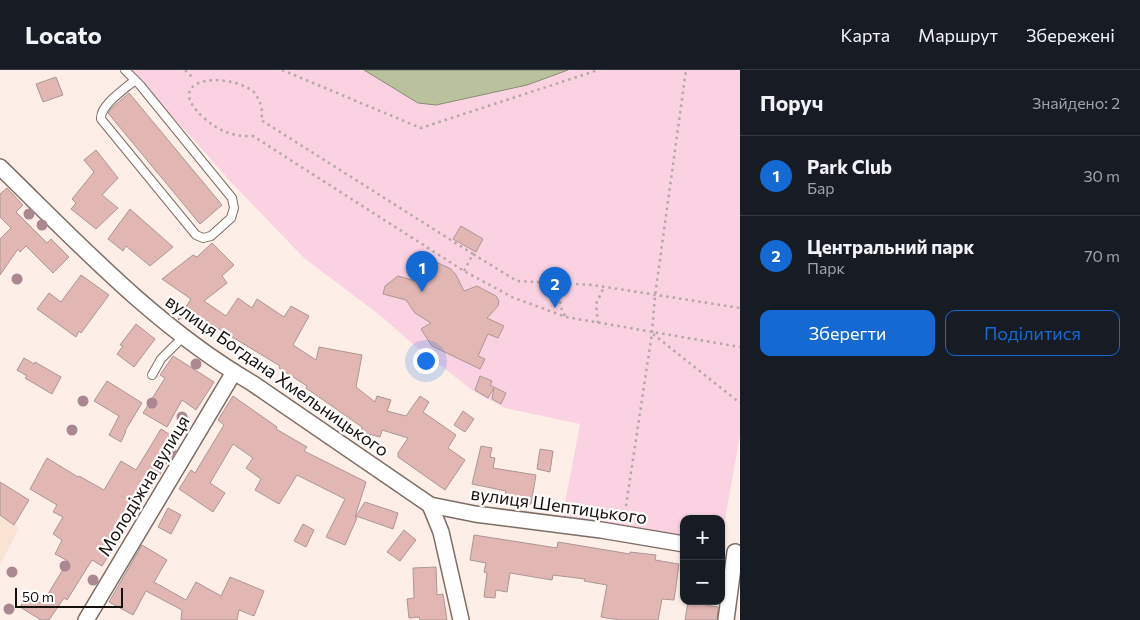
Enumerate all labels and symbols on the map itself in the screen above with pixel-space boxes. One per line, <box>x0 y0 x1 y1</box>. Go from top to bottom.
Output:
pin: 1 <box>406 251 438 292</box>
pin: 2 <box>539 267 571 308</box>
street label: вулиця Богдана Хмельницького <box>162 289 394 461</box>
your location <box>413 348 439 374</box>
street label: Молодіжна вулиця <box>92 411 194 560</box>
street label: вулиця Шептицького <box>470 482 649 528</box>
scale bar <box>15 585 122 608</box>

